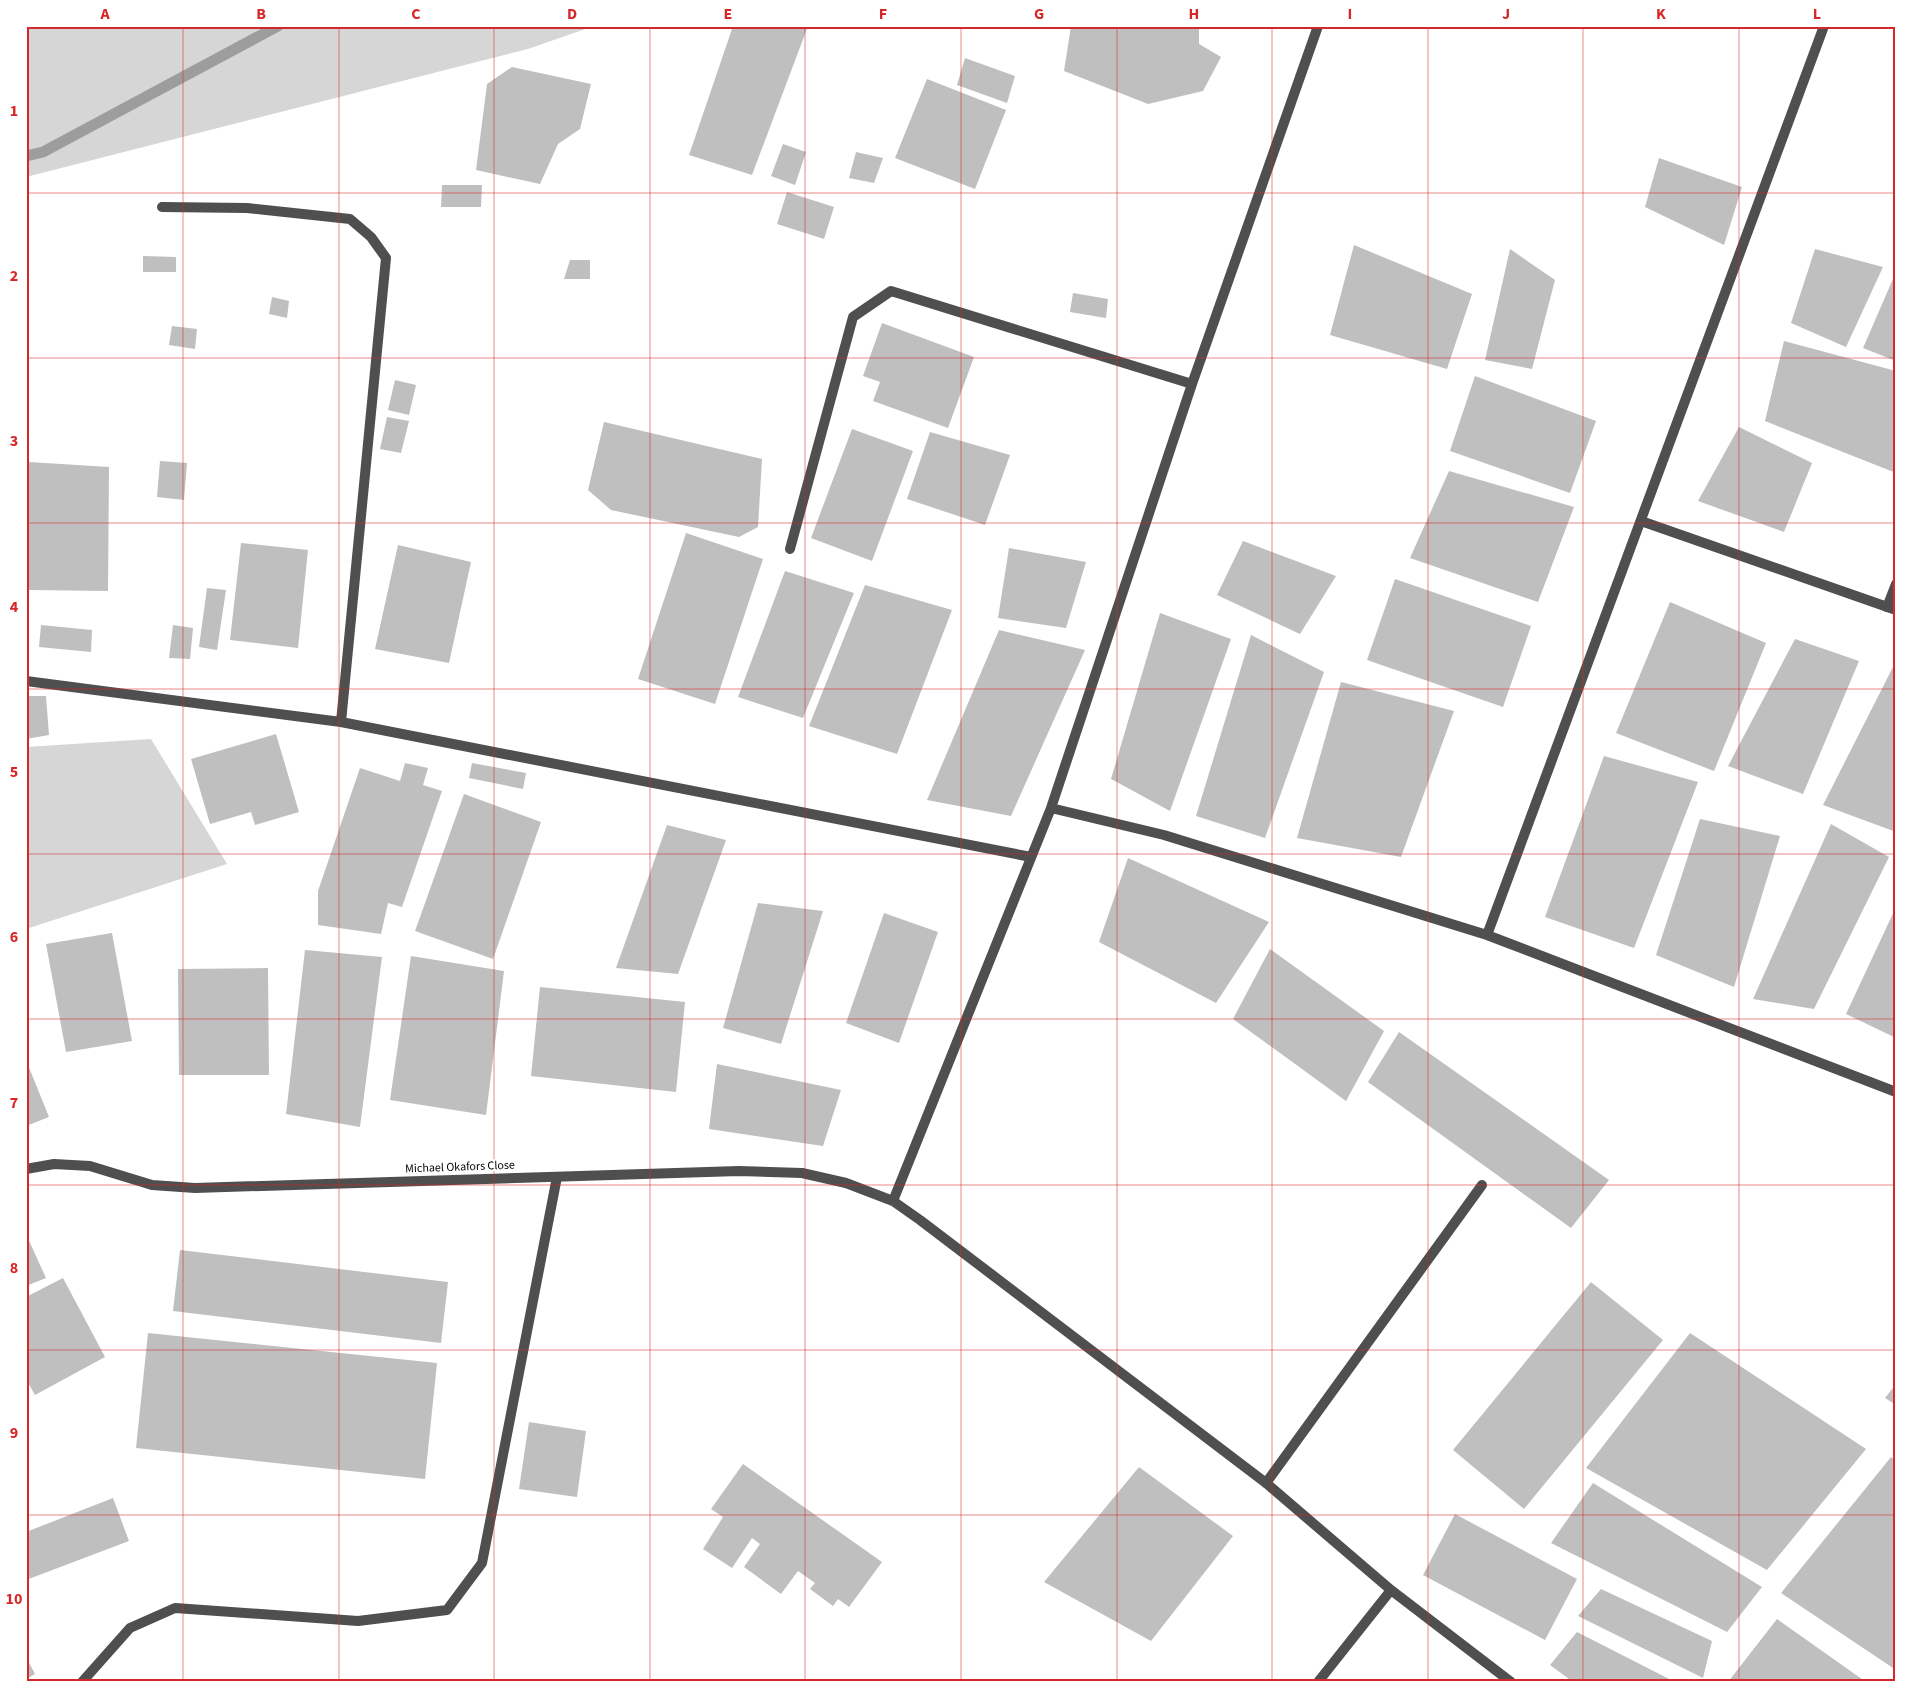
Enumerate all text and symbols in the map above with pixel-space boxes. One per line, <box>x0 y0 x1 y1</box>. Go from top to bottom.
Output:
text: A <box>99 3 110 25</box>
text: B <box>256 3 266 25</box>
text: C <box>411 3 421 25</box>
text: D <box>567 3 577 25</box>
text: E <box>724 3 732 25</box>
text: F <box>879 3 887 25</box>
text: G <box>1034 3 1044 25</box>
text: H <box>1189 3 1199 25</box>
text: I <box>1348 3 1352 25</box>
text: J <box>1502 3 1510 25</box>
text: K <box>1656 3 1666 25</box>
text: L <box>1813 3 1821 25</box>
text: 1 <box>10 100 18 122</box>
text: 2 <box>10 265 18 287</box>
text: 3 <box>10 430 18 452</box>
text: 4 <box>10 596 19 618</box>
text: 5 <box>10 761 18 783</box>
text: 6 <box>10 926 18 948</box>
text: 7 <box>10 1092 18 1114</box>
street label: Michael Okafors Close <box>405 1157 515 1177</box>
text: 8 <box>10 1257 18 1279</box>
text: 9 <box>10 1422 18 1444</box>
text: 10 <box>6 1588 22 1610</box>

